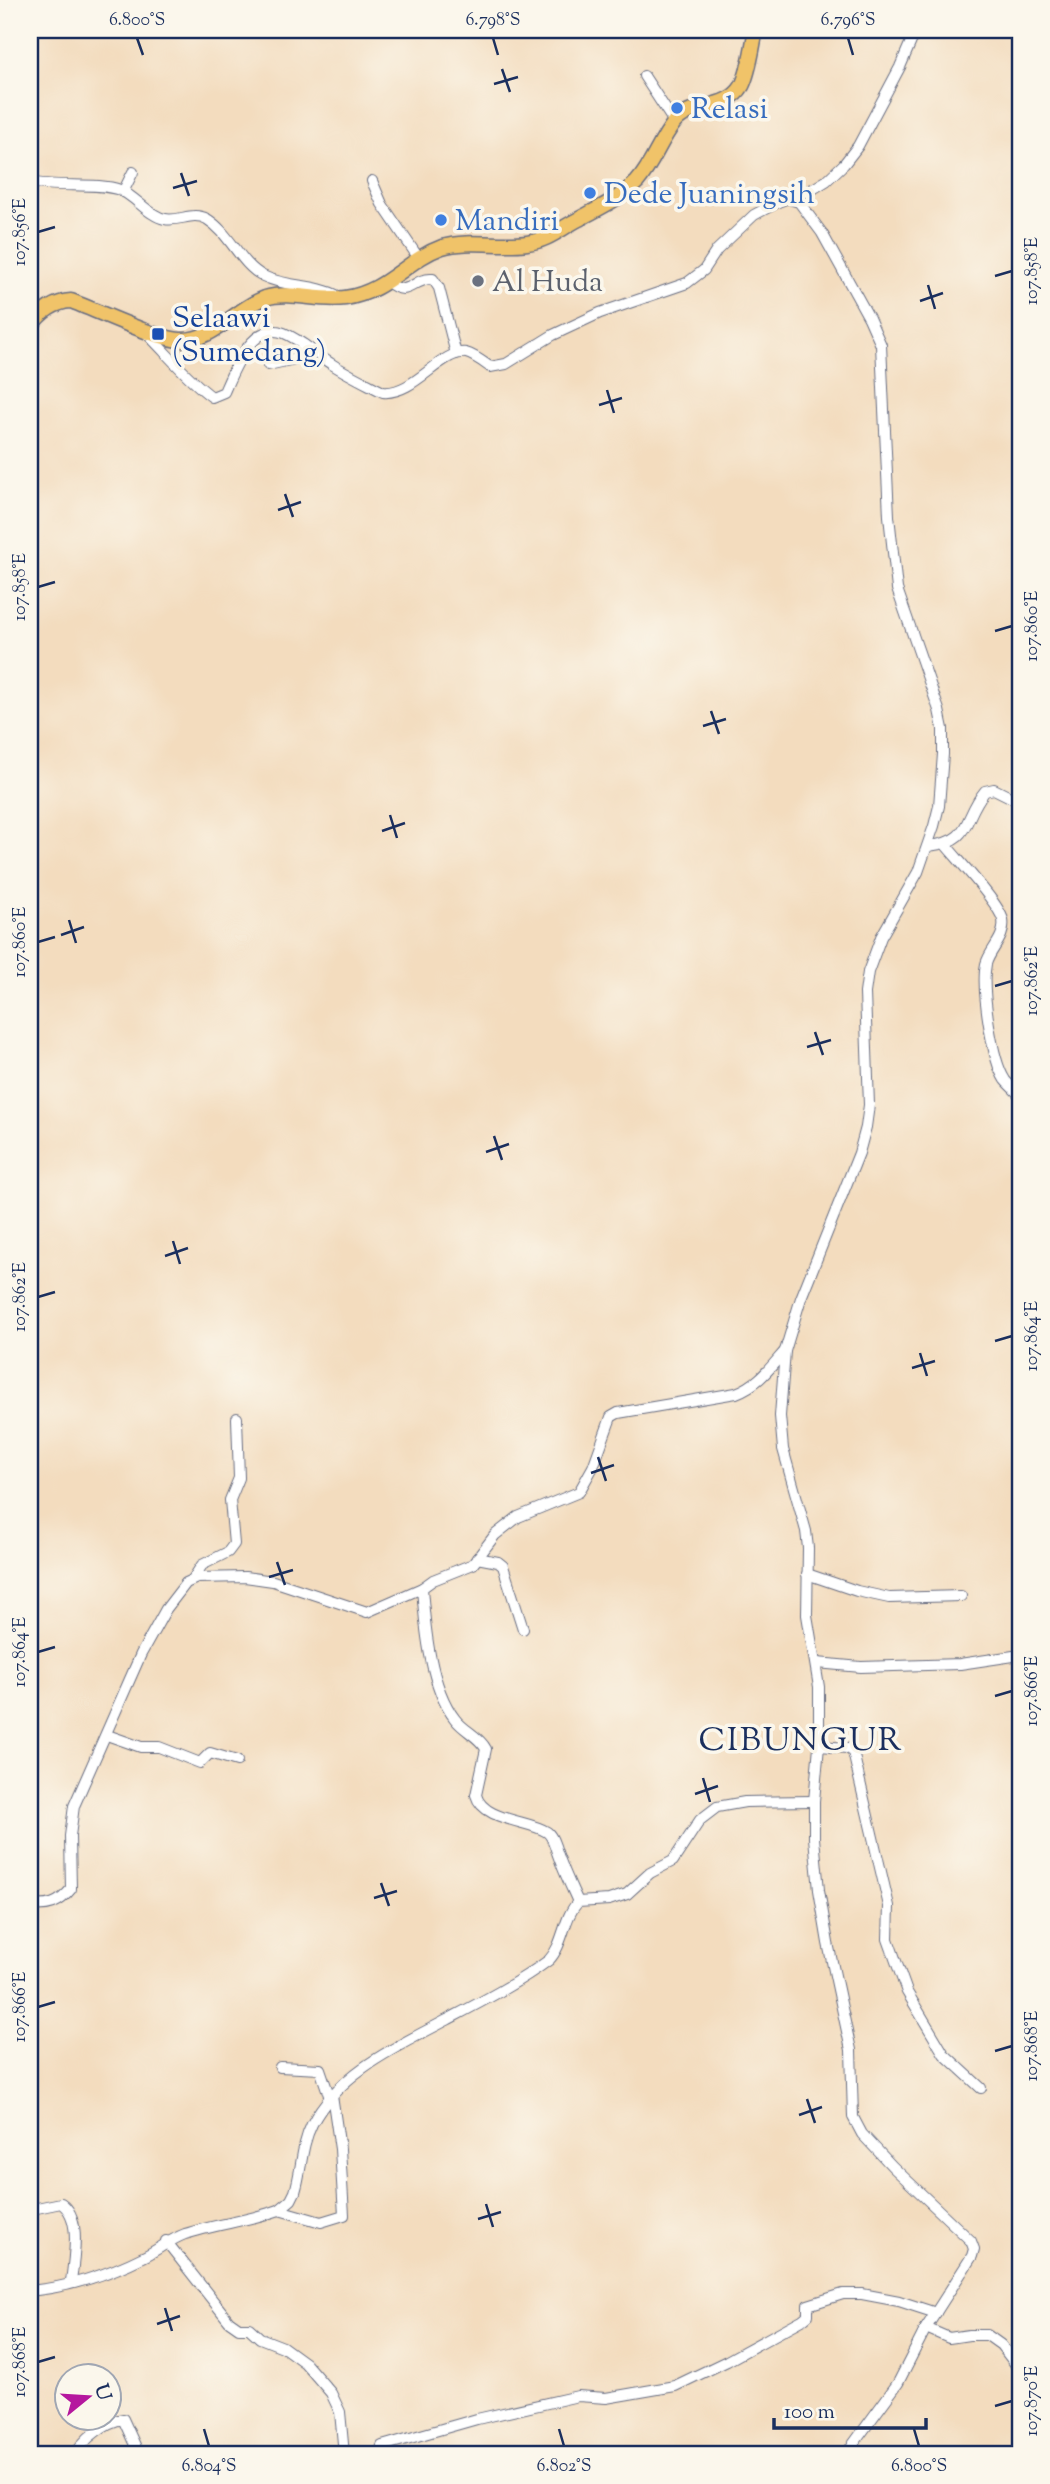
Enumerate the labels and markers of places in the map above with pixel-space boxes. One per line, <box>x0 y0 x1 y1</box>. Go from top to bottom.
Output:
place label: Relasi <box>691 89 768 132</box>
marker: Relasi <box>669 100 685 116</box>
place label: Dede Juaningsih <box>604 174 815 217</box>
marker: Dede Juaningsih <box>582 185 598 201</box>
place label: Mandiri <box>455 201 559 244</box>
marker: Mandiri <box>433 212 449 228</box>
place label: Al Huda <box>492 262 603 305</box>
marker: Al Huda <box>470 273 486 289</box>
place label: Selaawi (Sumedang) <box>172 298 326 375</box>
marker: Selaawi (Sumedang) <box>150 326 166 342</box>

